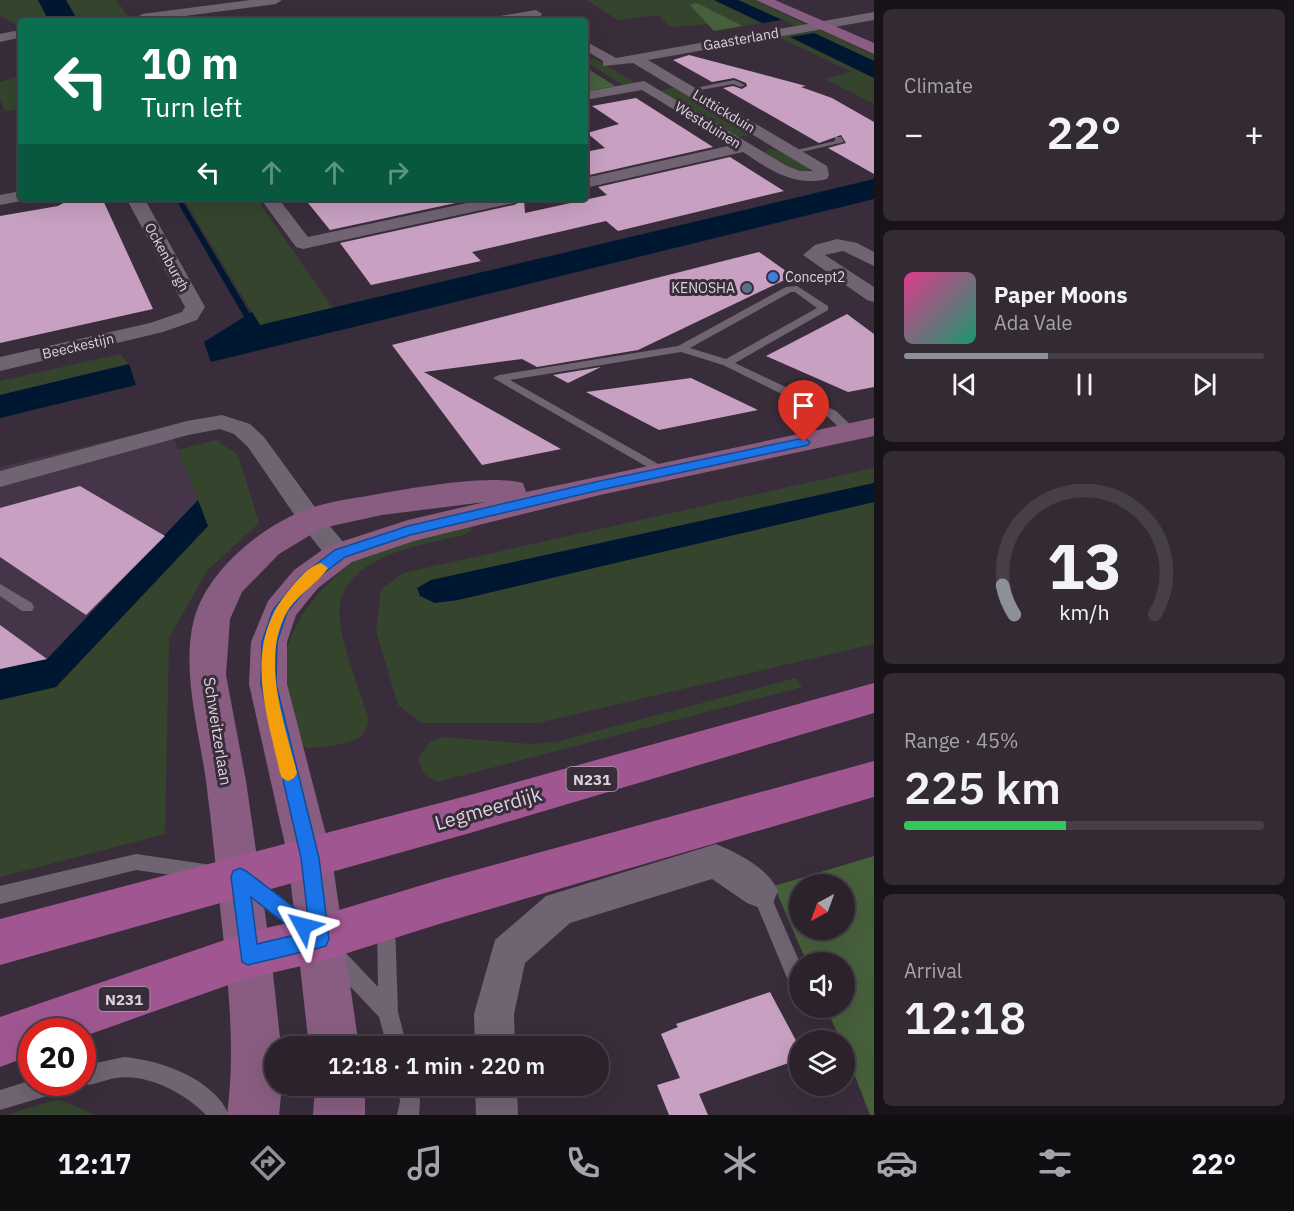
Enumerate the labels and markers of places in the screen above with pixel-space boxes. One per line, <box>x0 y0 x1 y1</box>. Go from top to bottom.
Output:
place label: Concept2 <box>785 268 845 286</box>
marker: Concept2 <box>766 270 780 284</box>
place label: KENOSHA <box>671 279 735 297</box>
marker: KENOSHA <box>740 281 754 295</box>
pin <box>778 380 829 442</box>

